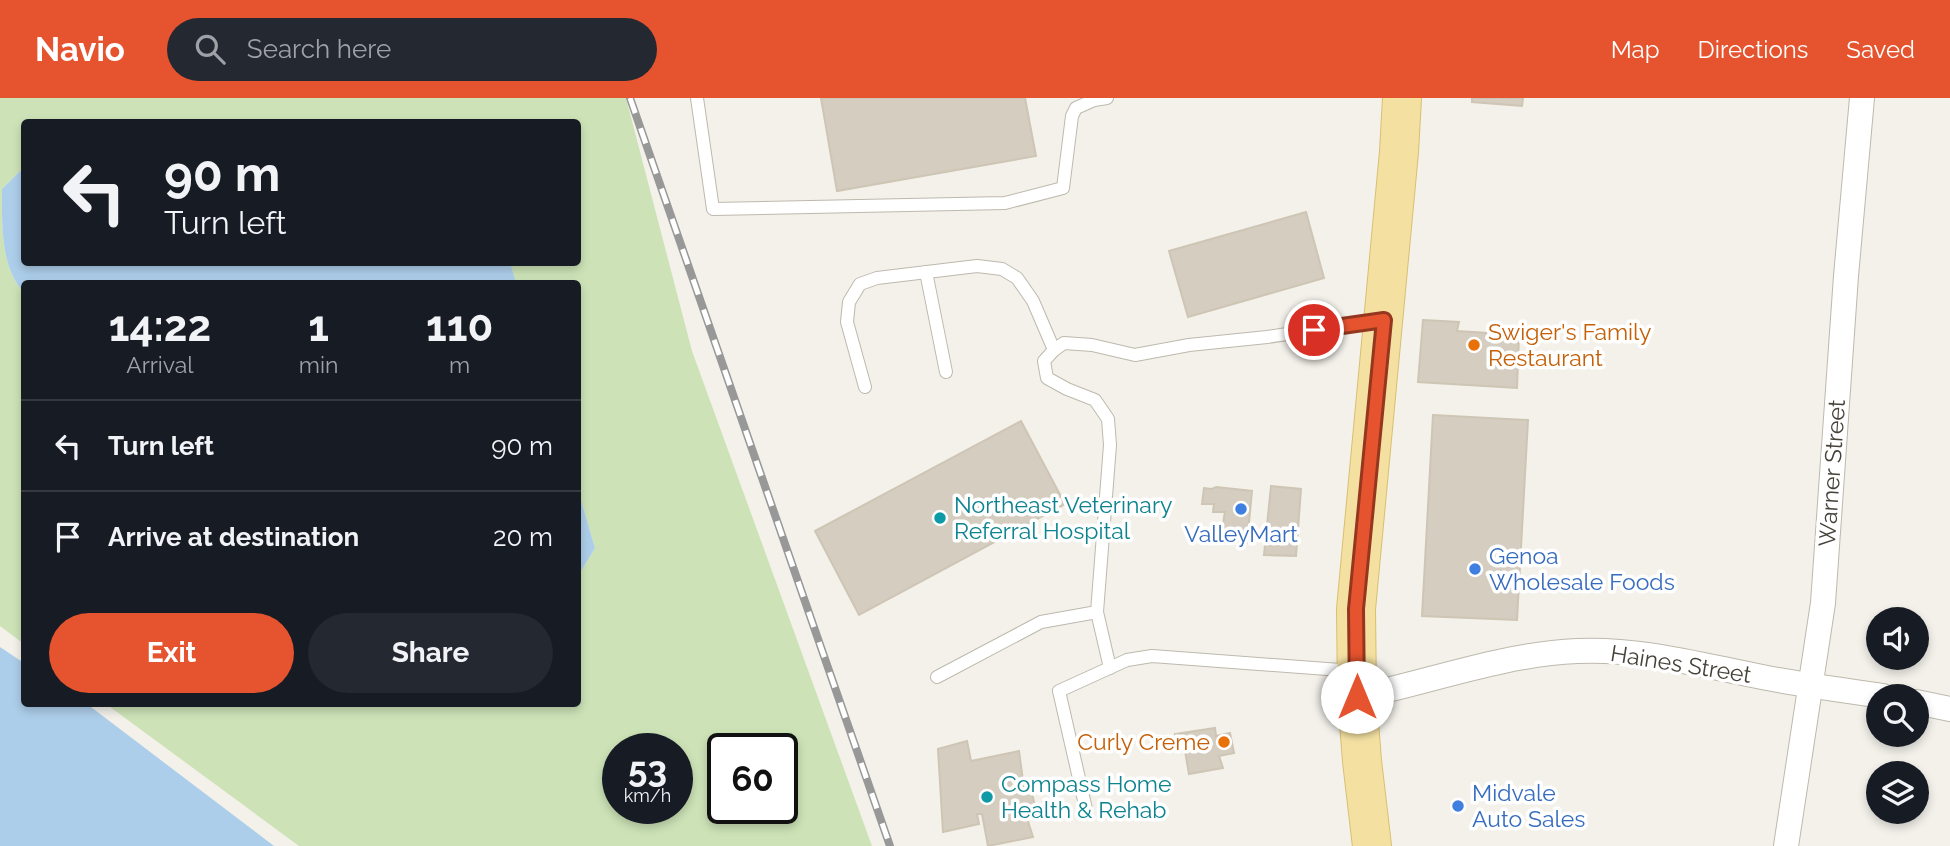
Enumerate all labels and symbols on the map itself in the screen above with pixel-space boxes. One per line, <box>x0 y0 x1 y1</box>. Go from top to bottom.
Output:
pin <box>1284 300 1344 360</box>
place label: Swiger's Family Restaurant <box>1488 318 1651 371</box>
marker: Swiger's Family Restaurant <box>1466 337 1482 353</box>
street label: Warner Street <box>1813 398 1850 547</box>
place label: Northeast Veterinary Referral Hospital <box>954 491 1172 544</box>
marker: ValleyMart <box>1233 501 1249 517</box>
marker: Northeast Veterinary Referral Hospital <box>932 510 948 526</box>
place label: ValleyMart <box>1184 520 1298 547</box>
place label: Genoa Wholesale Foods <box>1489 542 1675 595</box>
marker: Genoa Wholesale Foods <box>1467 561 1483 577</box>
street label: Haines Street <box>1609 639 1754 688</box>
position arrow <box>1320 660 1394 734</box>
place label: Curly Creme <box>1077 728 1210 755</box>
speed limit sign: 60 <box>707 733 798 824</box>
marker: Curly Creme <box>1216 734 1232 750</box>
place label: Compass Home Health & Rehab <box>1001 770 1172 823</box>
place label: Midvale Auto Sales <box>1472 779 1585 832</box>
marker: Compass Home Health & Rehab <box>979 789 995 805</box>
marker: Midvale Auto Sales <box>1450 798 1466 814</box>

